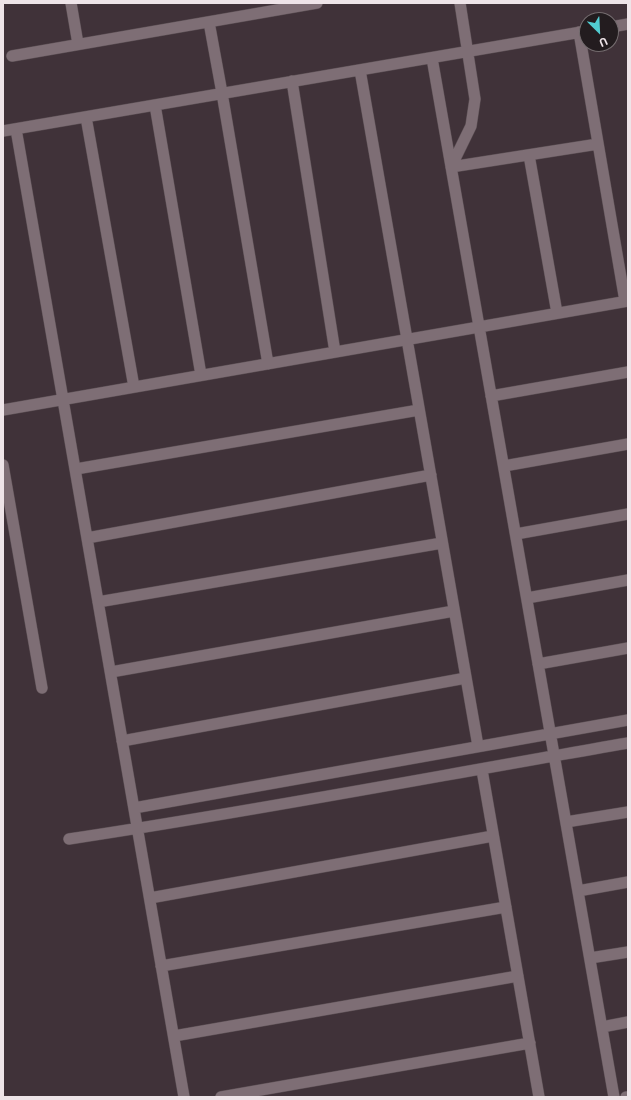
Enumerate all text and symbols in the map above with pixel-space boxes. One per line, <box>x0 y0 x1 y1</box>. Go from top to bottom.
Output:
north arrow <box>579 12 619 52</box>
text: U <box>597 35 610 49</box>

